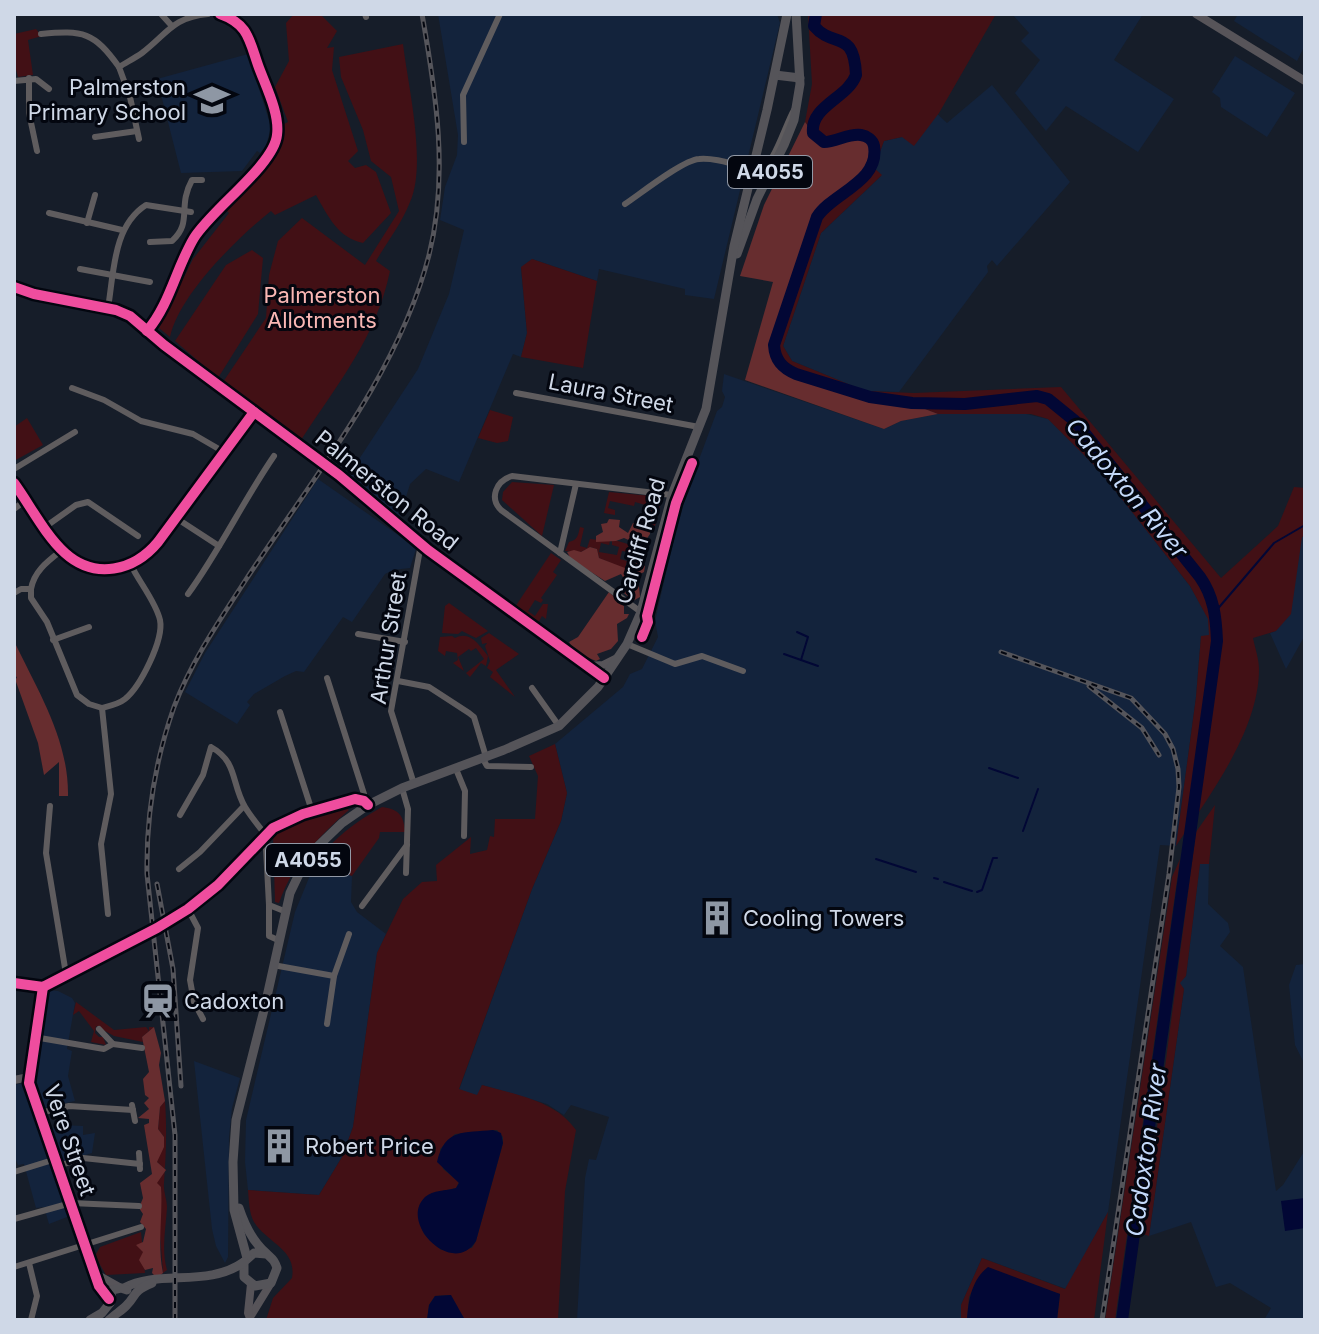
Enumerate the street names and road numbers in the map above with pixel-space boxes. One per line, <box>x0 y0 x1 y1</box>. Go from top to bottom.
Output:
road number: A4055 <box>728 156 812 188</box>
street label: Laura Street <box>546 368 676 418</box>
street label: Palmerston Road <box>310 424 464 556</box>
street label: Cardiff Road <box>610 475 670 607</box>
street label: Arthur Street <box>365 570 411 706</box>
road number: A4055 <box>266 844 350 876</box>
street label: Vere Street <box>39 1081 101 1199</box>

